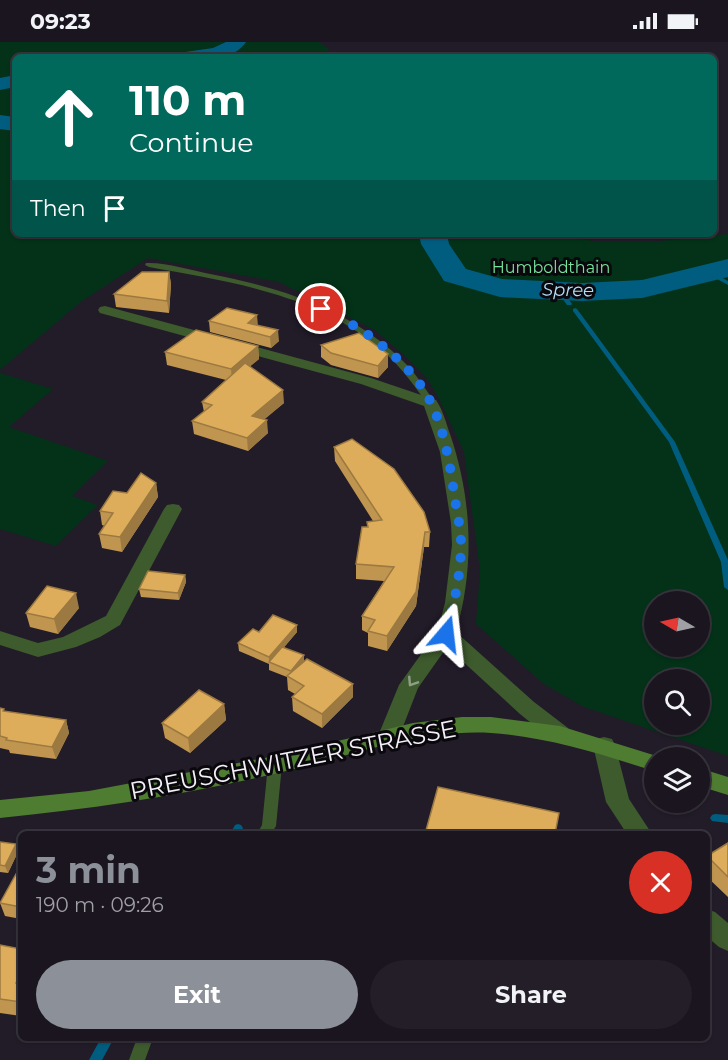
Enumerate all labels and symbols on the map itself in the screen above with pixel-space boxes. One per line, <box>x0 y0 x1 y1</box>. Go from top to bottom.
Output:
park label: Humboldthain <box>492 258 610 277</box>
water label: Spree <box>542 279 594 301</box>
pin <box>295 283 346 334</box>
north arrow <box>644 591 710 657</box>
position arrow <box>414 602 478 666</box>
one-way arrow <box>409 675 420 686</box>
street label: PREUSCHWITZER STRASSE <box>127 714 458 805</box>

